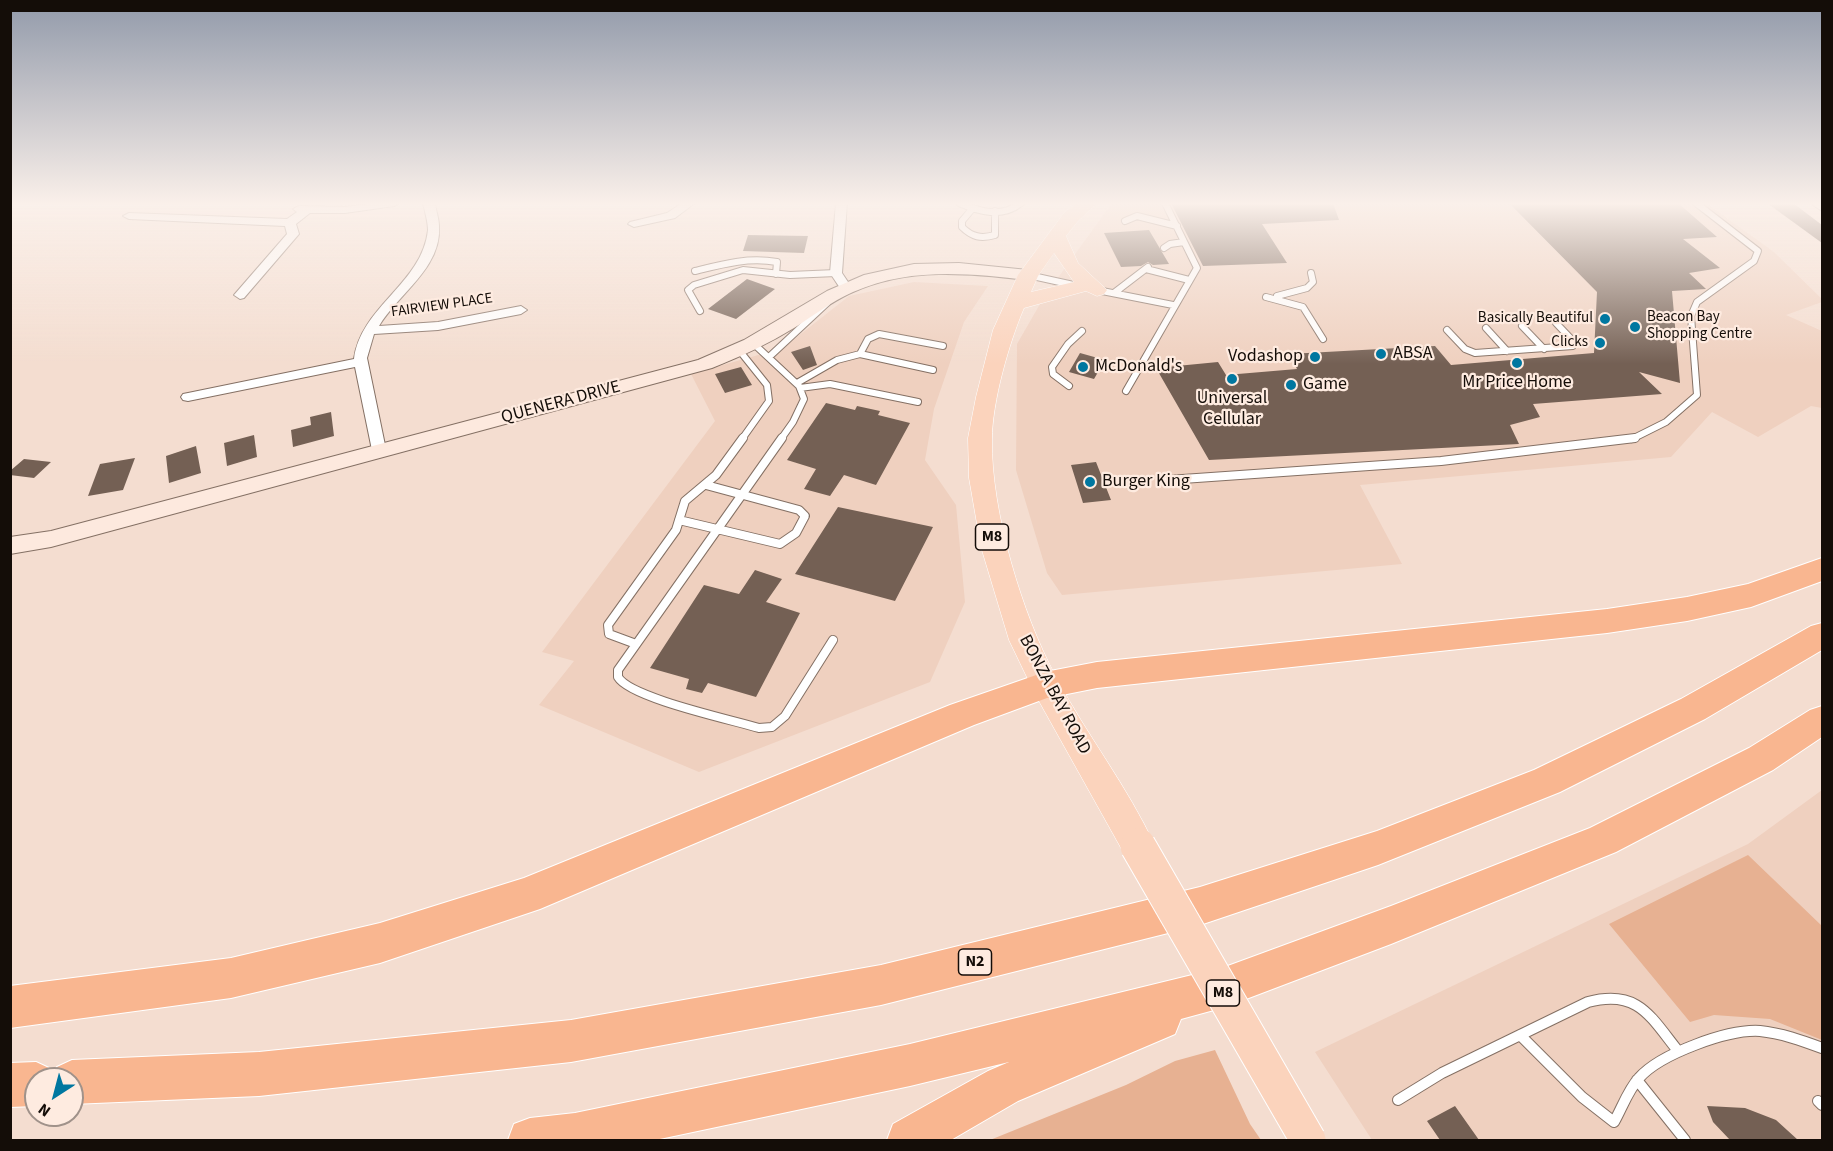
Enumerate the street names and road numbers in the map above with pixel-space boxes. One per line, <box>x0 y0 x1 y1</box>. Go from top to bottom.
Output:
street label: FAIRVIEW PLACE <box>390 290 494 322</box>
street label: QUENERA DRIVE <box>499 377 623 429</box>
road number: M8 <box>976 524 1008 550</box>
street label: BONZA BAY ROAD <box>1013 632 1095 758</box>
road number: N2 <box>958 949 992 975</box>
road number: M8 <box>1206 980 1240 1006</box>

